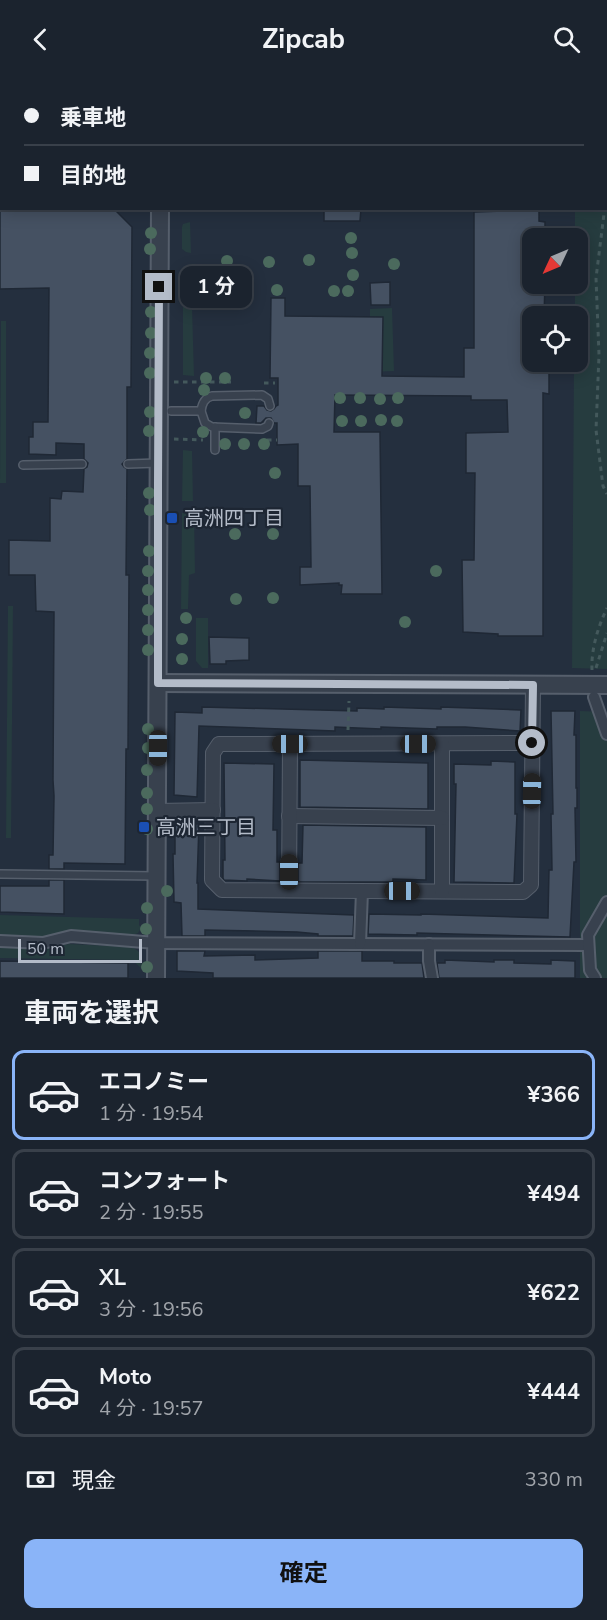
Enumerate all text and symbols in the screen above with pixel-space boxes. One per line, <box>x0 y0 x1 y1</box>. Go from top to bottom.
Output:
text: Zipcab <box>262 21 345 58</box>
icon: back <box>24 23 57 56</box>
icon: search <box>550 23 583 56</box>
text: 乗車地 <box>60 103 126 133</box>
text: 目的地 <box>60 161 126 191</box>
north arrow <box>522 228 588 294</box>
map controls <box>522 228 588 372</box>
callout: 1 分 <box>180 266 252 308</box>
route end <box>145 273 172 300</box>
text: 1 分 <box>197 273 235 300</box>
button: locate <box>522 306 588 372</box>
place label: 高洲四丁目 <box>184 505 284 532</box>
marker: 高洲四丁目 <box>165 511 179 525</box>
route start <box>518 729 545 756</box>
car <box>149 730 167 766</box>
car <box>272 735 308 753</box>
car <box>400 735 436 753</box>
car <box>523 773 541 809</box>
place label: 高洲三丁目 <box>156 814 256 841</box>
marker: 高洲三丁目 <box>137 820 151 834</box>
car <box>280 854 298 890</box>
car <box>384 882 420 900</box>
scale bar <box>18 936 142 964</box>
text: 50 m <box>27 938 64 960</box>
text: 車両を選択 <box>24 995 159 1032</box>
text: エコノミー <box>99 1067 209 1097</box>
icon: car <box>27 1068 81 1122</box>
text: ¥366 <box>527 1080 580 1110</box>
text: 1 分 · 19:54 <box>99 1100 204 1127</box>
text: コンフォート <box>99 1166 230 1196</box>
icon: car <box>27 1167 81 1221</box>
text: ¥494 <box>527 1179 580 1209</box>
text: 2 分 · 19:55 <box>99 1199 204 1226</box>
text: XL <box>99 1263 126 1293</box>
icon: car <box>27 1266 81 1320</box>
text: ¥622 <box>527 1278 580 1308</box>
text: 3 分 · 19:56 <box>99 1296 204 1323</box>
text: Moto <box>99 1362 152 1392</box>
icon: car <box>27 1365 81 1419</box>
text: ¥444 <box>527 1377 580 1407</box>
text: 4 分 · 19:57 <box>99 1395 204 1422</box>
icon: cash <box>24 1463 57 1496</box>
text: 現金 <box>72 1466 116 1496</box>
text: 330 m <box>525 1466 583 1493</box>
button: 確定 <box>24 1539 583 1608</box>

